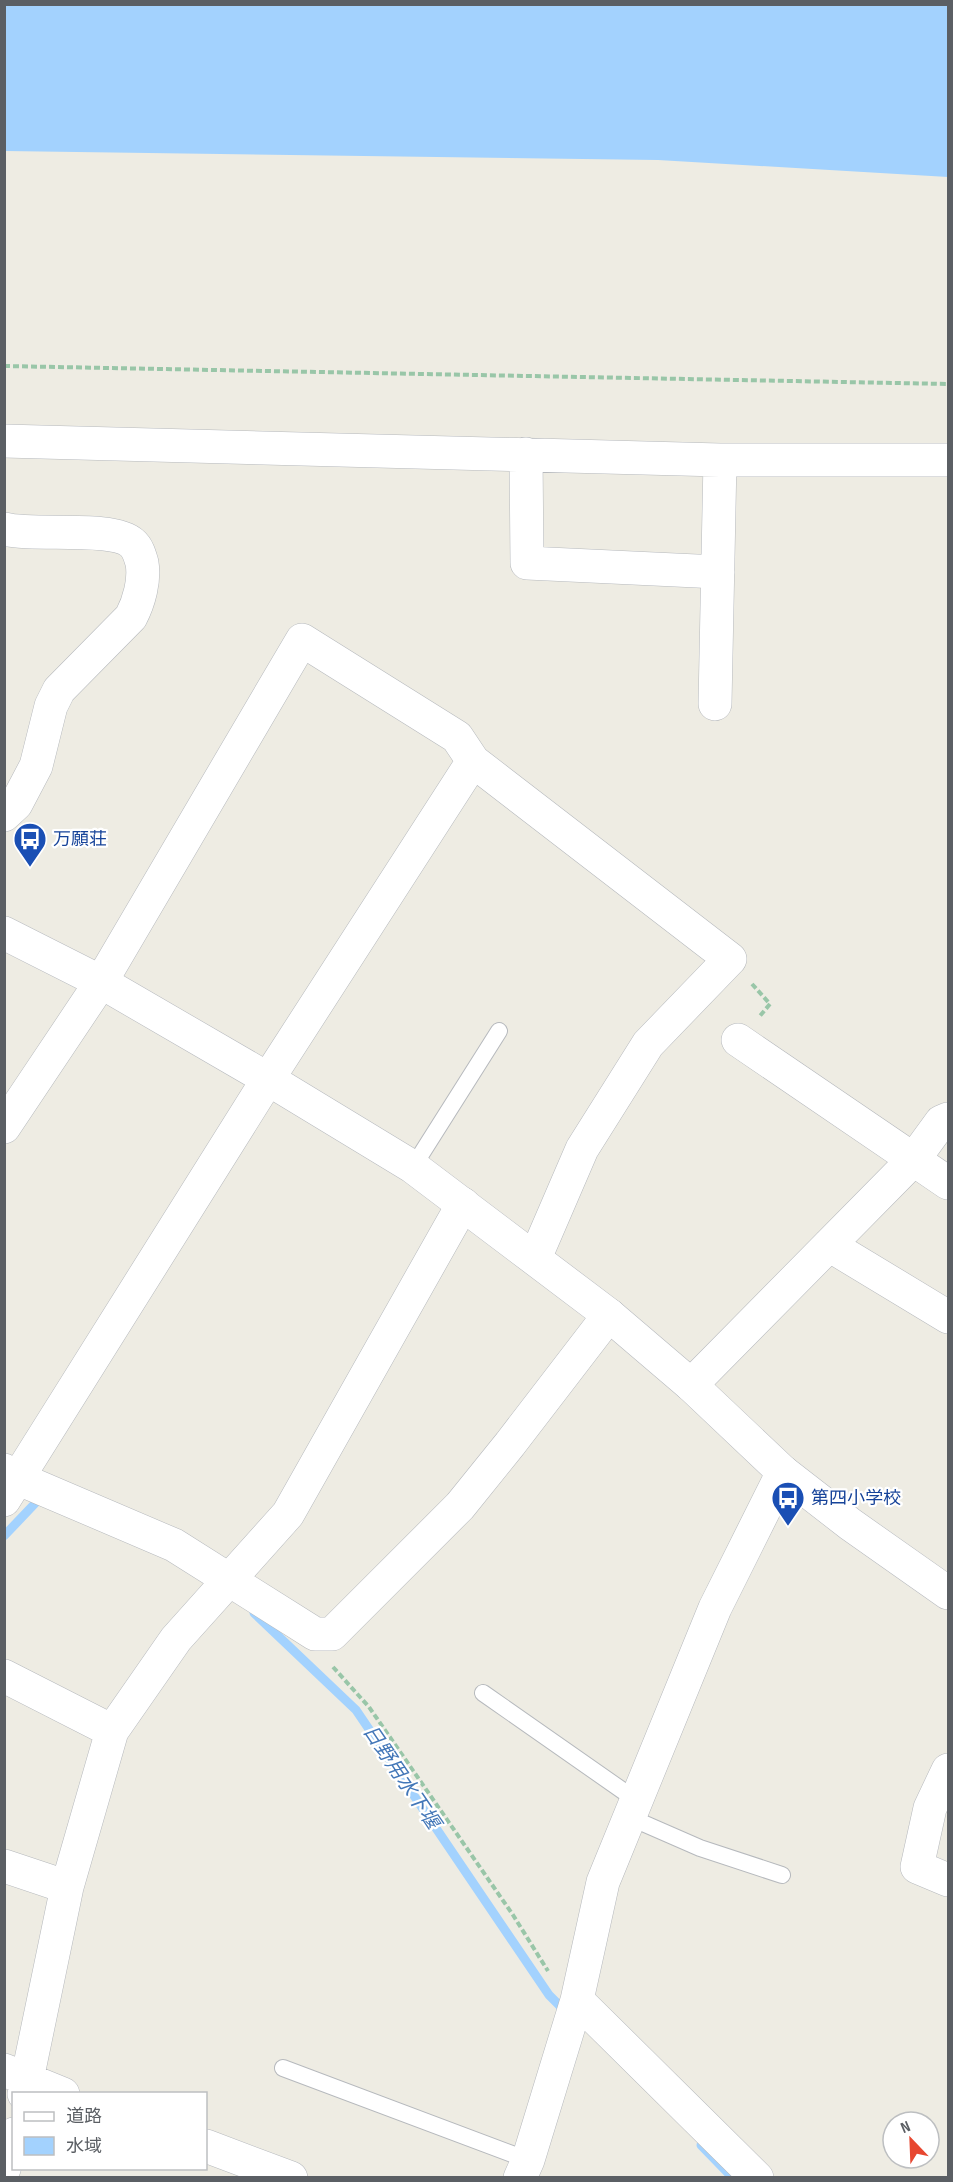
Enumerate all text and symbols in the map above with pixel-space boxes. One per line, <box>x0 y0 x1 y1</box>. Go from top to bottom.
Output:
bus stop icon: 万願荘 <box>12 821 48 868</box>
place label: 万願荘 <box>53 829 107 850</box>
bus stop icon: 第四小学校 <box>770 1480 806 1527</box>
place label: 第四小学校 <box>811 1488 901 1509</box>
water label: 日野用水下堰 <box>357 1721 447 1837</box>
legend <box>12 2092 207 2170</box>
text: 道路 <box>66 2106 102 2127</box>
north arrow <box>881 2110 941 2170</box>
text: N <box>898 2117 913 2138</box>
text: 水域 <box>66 2136 102 2157</box>

